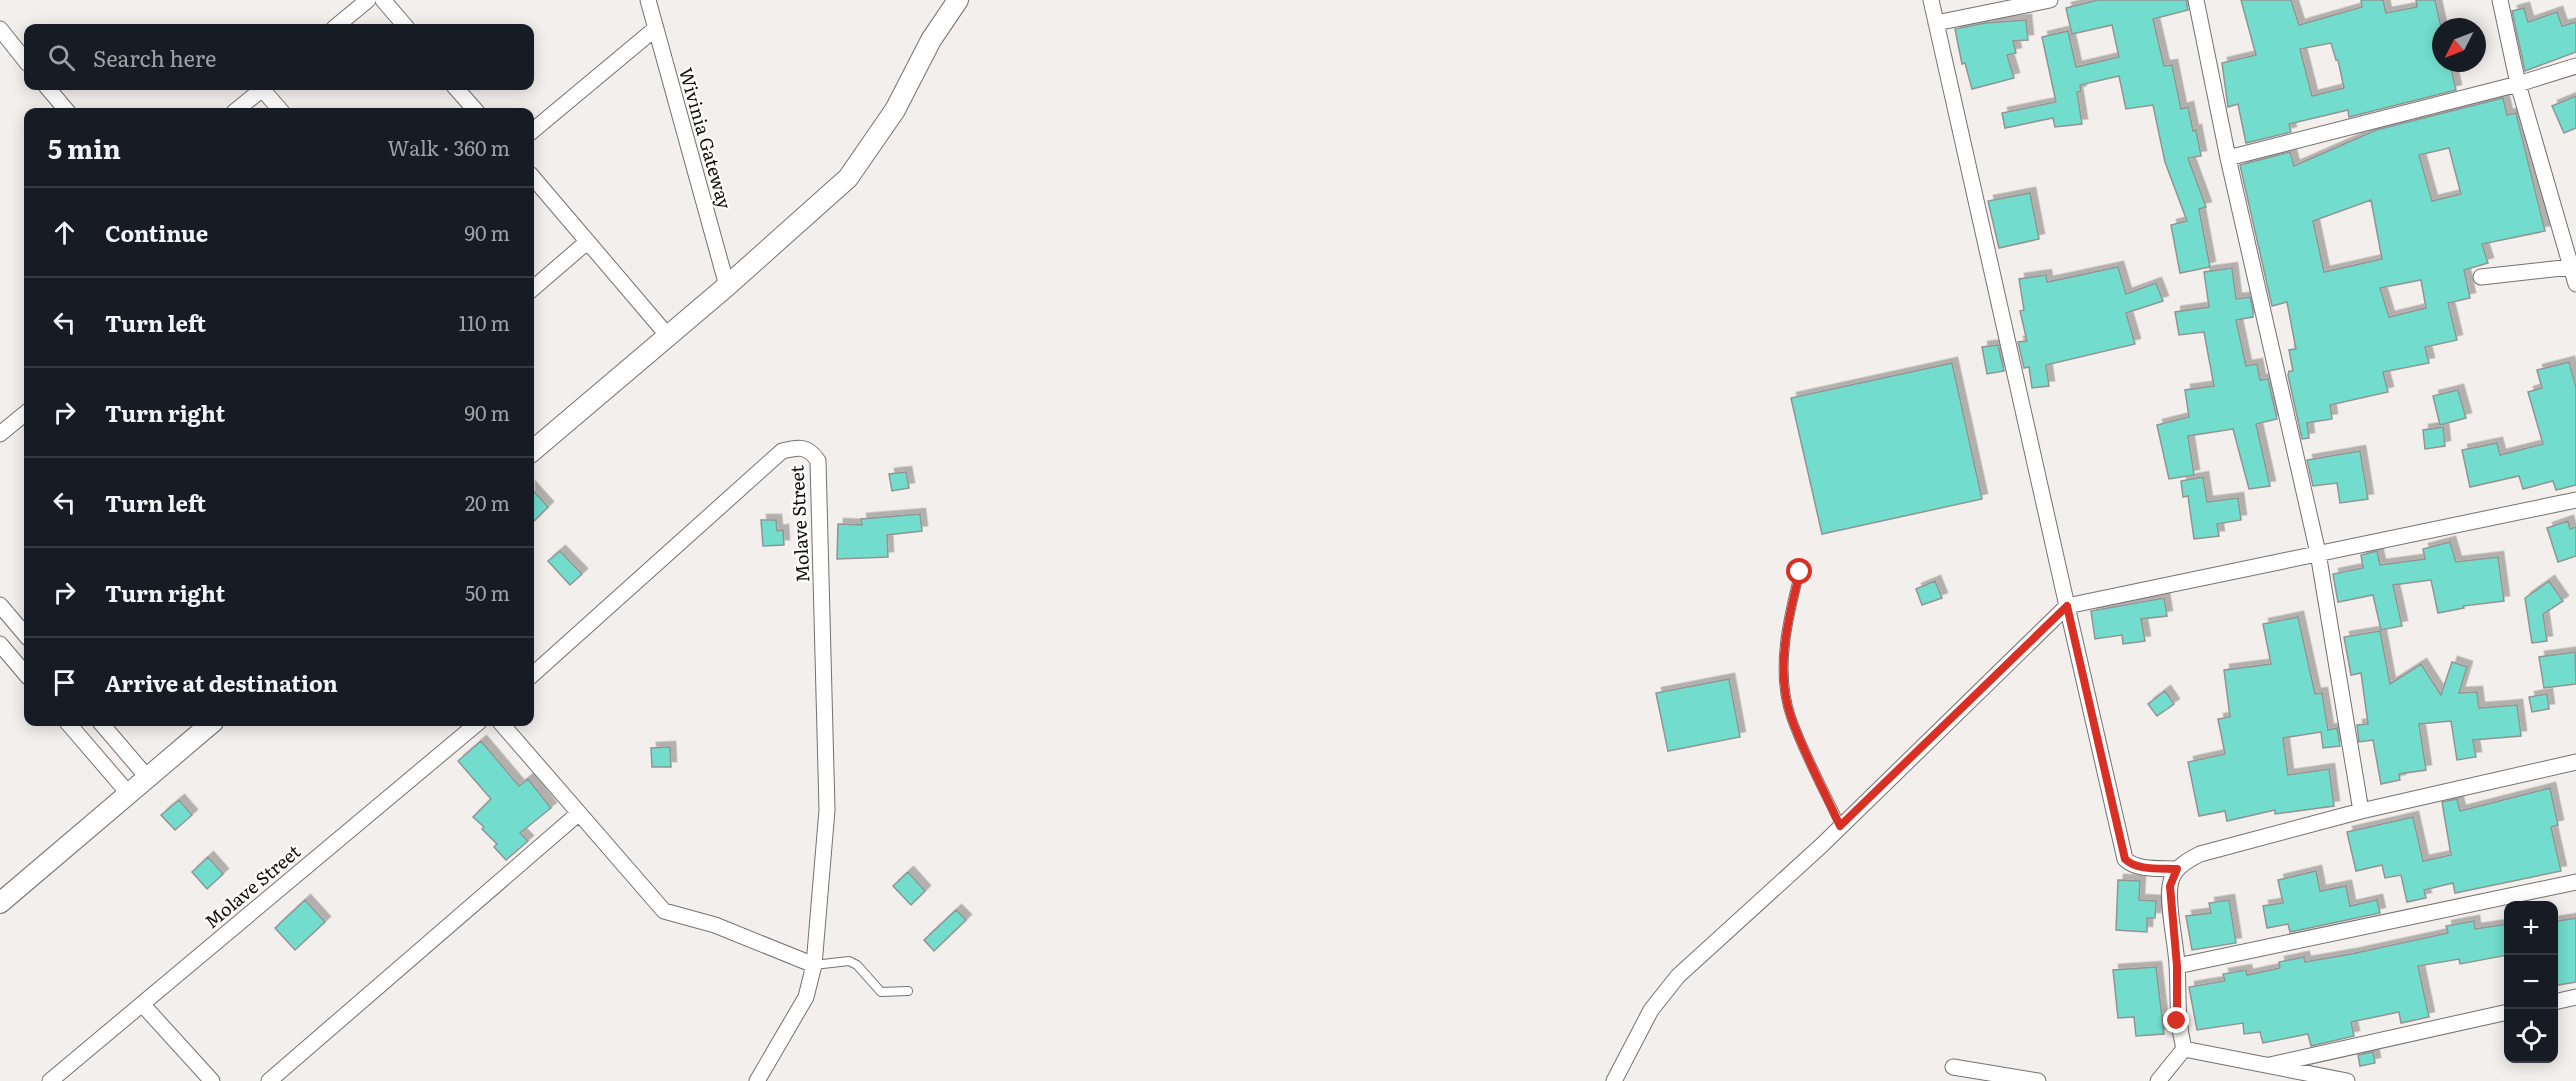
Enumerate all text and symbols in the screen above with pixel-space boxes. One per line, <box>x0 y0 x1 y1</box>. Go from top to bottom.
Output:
north arrow <box>2432 18 2486 72</box>
search box <box>24 24 534 90</box>
icon: search <box>45 41 78 74</box>
text: Search here <box>93 41 216 74</box>
street label: Wivinia Gateway <box>673 64 739 213</box>
text: 5 min <box>48 128 121 167</box>
text: Walk · 360 m <box>388 132 510 162</box>
icon: ahead <box>48 216 81 249</box>
text: Continue <box>105 216 208 249</box>
text: 90 m <box>465 217 510 247</box>
icon: left <box>48 306 81 339</box>
text: Turn left <box>105 306 206 339</box>
text: 110 m <box>459 307 510 337</box>
icon: right <box>48 396 81 429</box>
text: Turn right <box>105 396 225 429</box>
text: 90 m <box>465 397 510 427</box>
street label: Molave Street <box>782 464 816 583</box>
icon: left <box>48 486 81 519</box>
text: Turn left <box>105 486 206 519</box>
text: 20 m <box>465 487 510 517</box>
route start <box>1786 558 1812 584</box>
icon: right <box>48 576 81 609</box>
text: Turn right <box>105 576 225 609</box>
text: 50 m <box>465 577 510 607</box>
icon: arrive <box>48 666 81 699</box>
text: Arrive at destination <box>105 666 338 699</box>
street label: Molave Street <box>198 837 306 934</box>
map controls <box>2504 901 2558 1063</box>
button: + <box>2504 901 2558 955</box>
button: − <box>2504 955 2558 1009</box>
route end <box>2163 1007 2189 1033</box>
button: locate <box>2504 1009 2558 1063</box>

